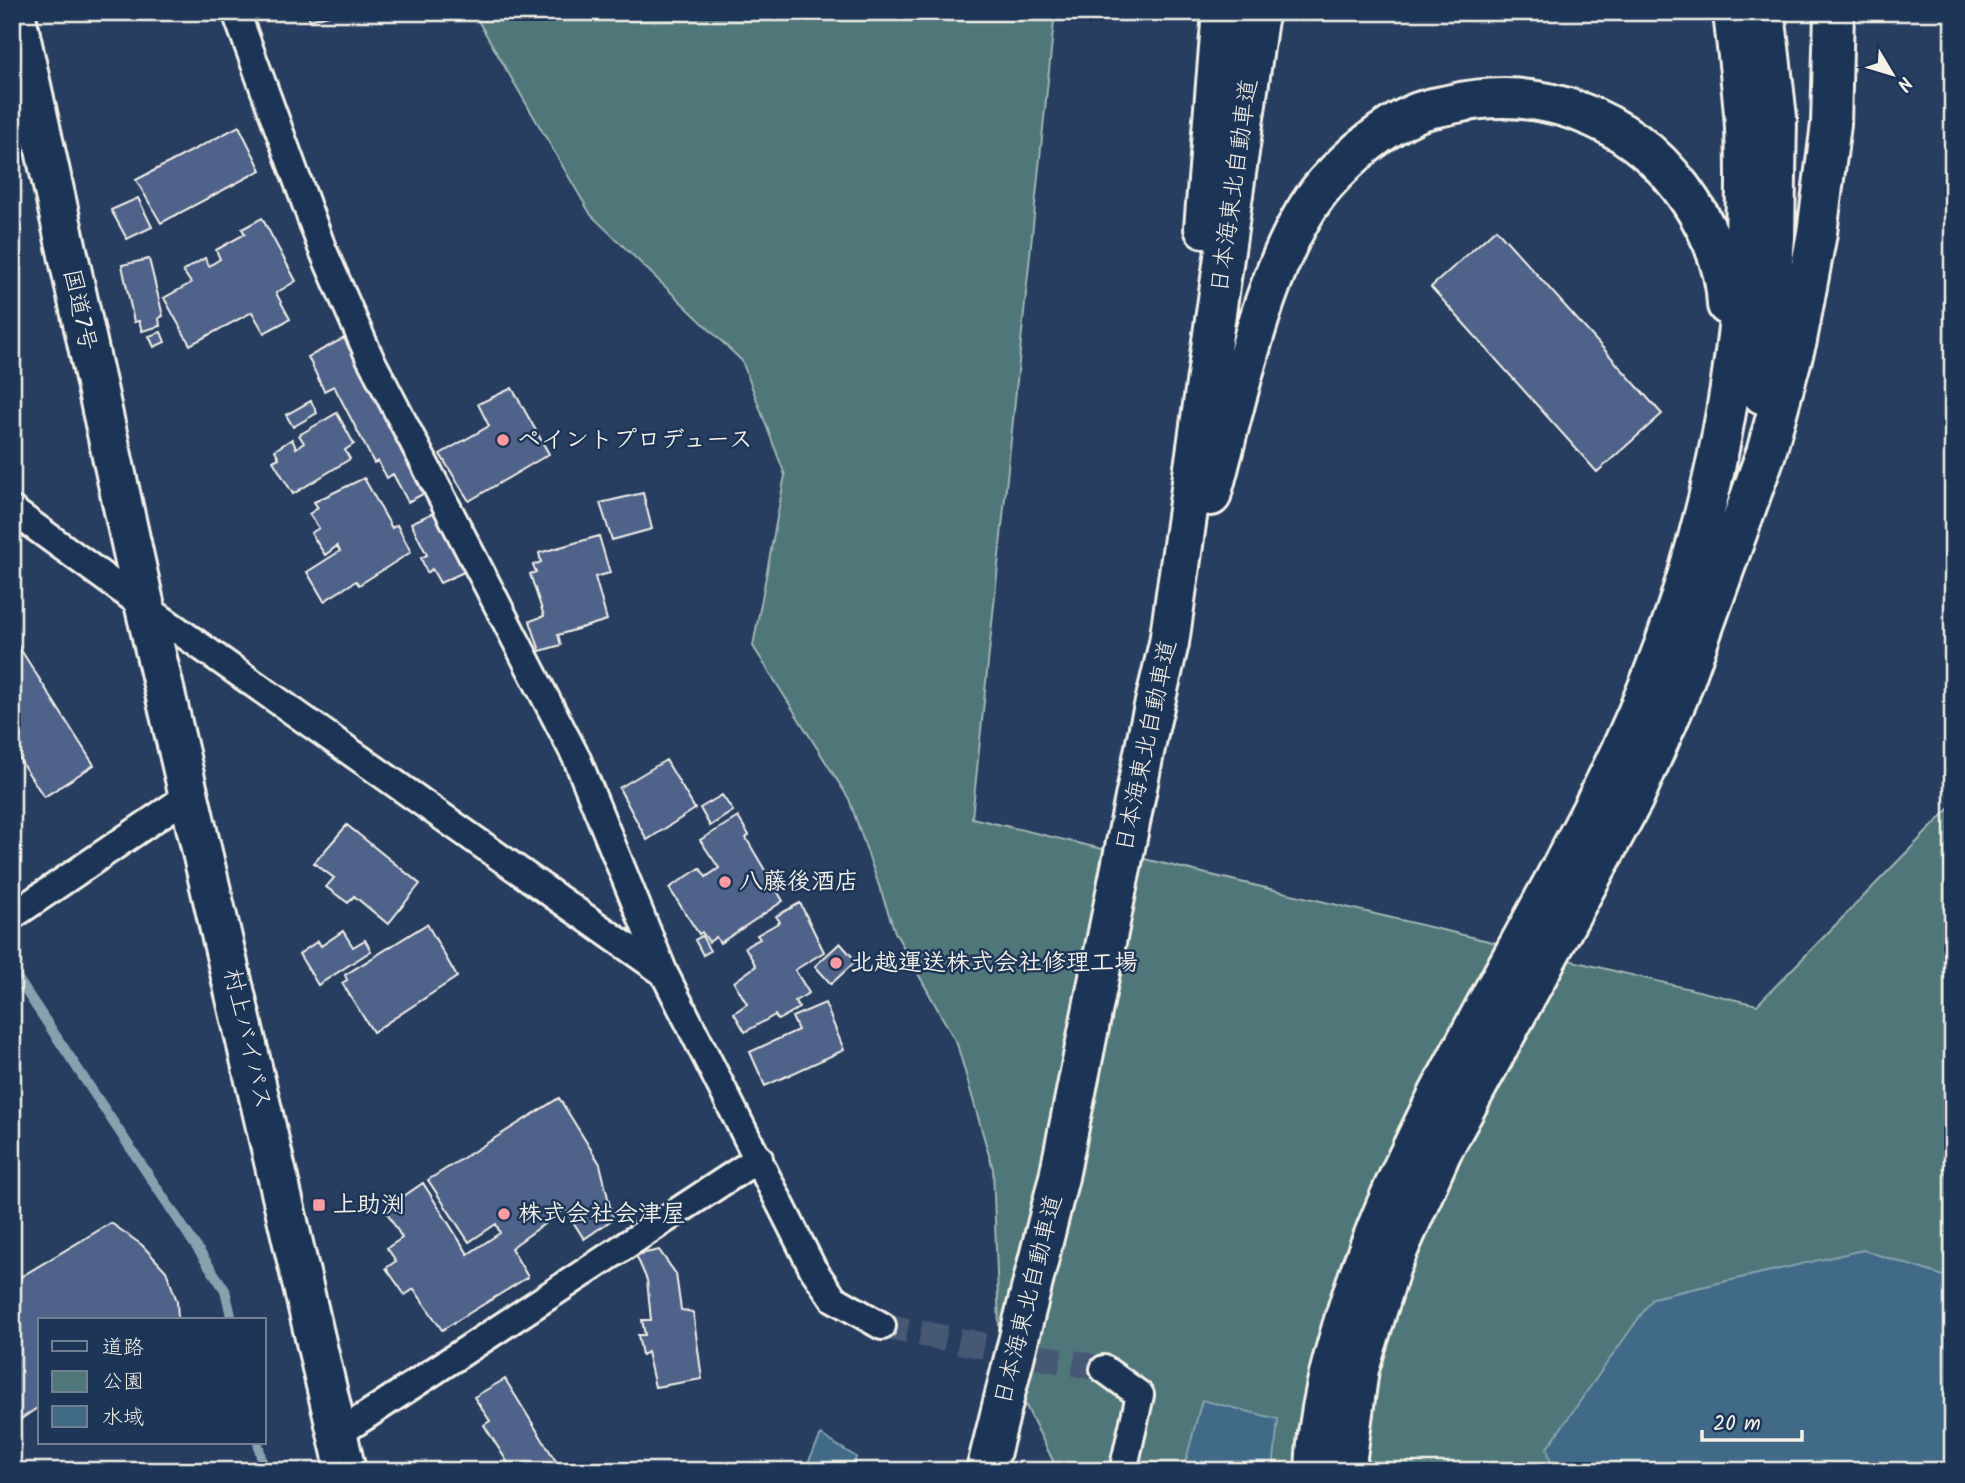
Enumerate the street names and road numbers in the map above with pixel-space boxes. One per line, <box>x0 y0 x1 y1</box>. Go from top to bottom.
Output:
street label: 日本海東北自動車道 <box>1201 76 1269 296</box>
street label: 国道7号 <box>51 265 107 355</box>
street label: 日本海東北自動車道 <box>1105 636 1189 856</box>
street label: 村上バイパス <box>212 965 282 1113</box>
street label: 日本海東北自動車道 <box>984 1190 1074 1410</box>

